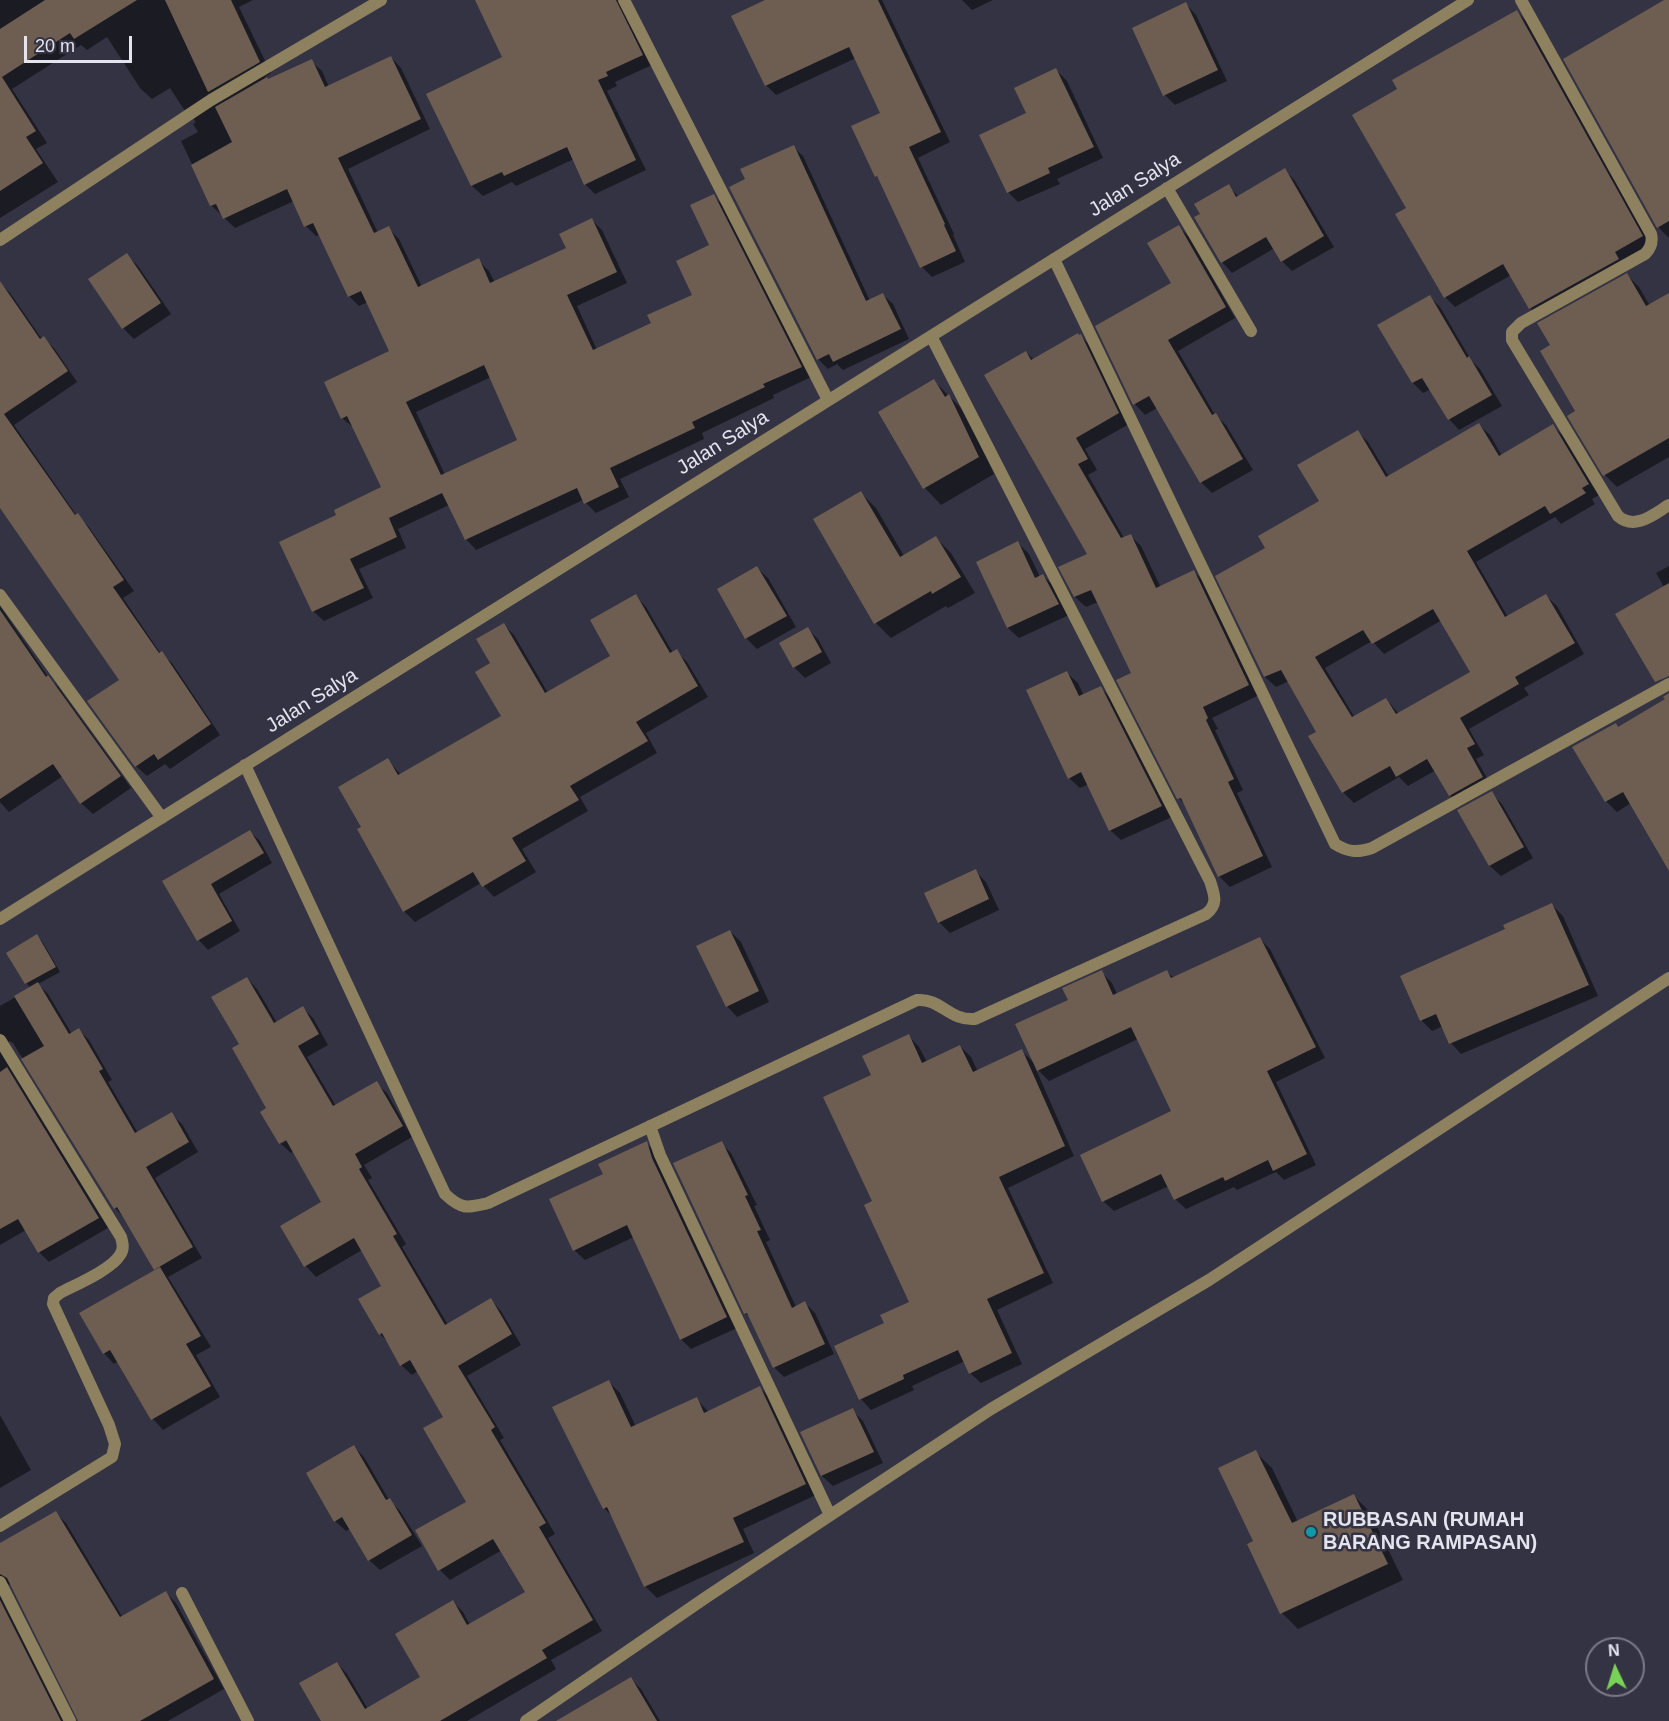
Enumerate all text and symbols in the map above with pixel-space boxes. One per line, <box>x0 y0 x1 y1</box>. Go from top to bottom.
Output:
scale bar <box>27 24 135 62</box>
text: 20 m <box>35 36 75 56</box>
street label: Jalan Salya <box>1085 147 1185 223</box>
street label: Jalan Salya <box>673 405 773 481</box>
street label: Jalan Salya <box>262 663 362 739</box>
place label: RUBBASAN (RUMAH BARANG RAMPASAN) <box>1323 1508 1537 1555</box>
marker: RUBBASAN (RUMAH BARANG RAMPASAN) <box>1304 1525 1318 1539</box>
north arrow <box>1585 1637 1645 1697</box>
text: N <box>1607 1642 1620 1659</box>

